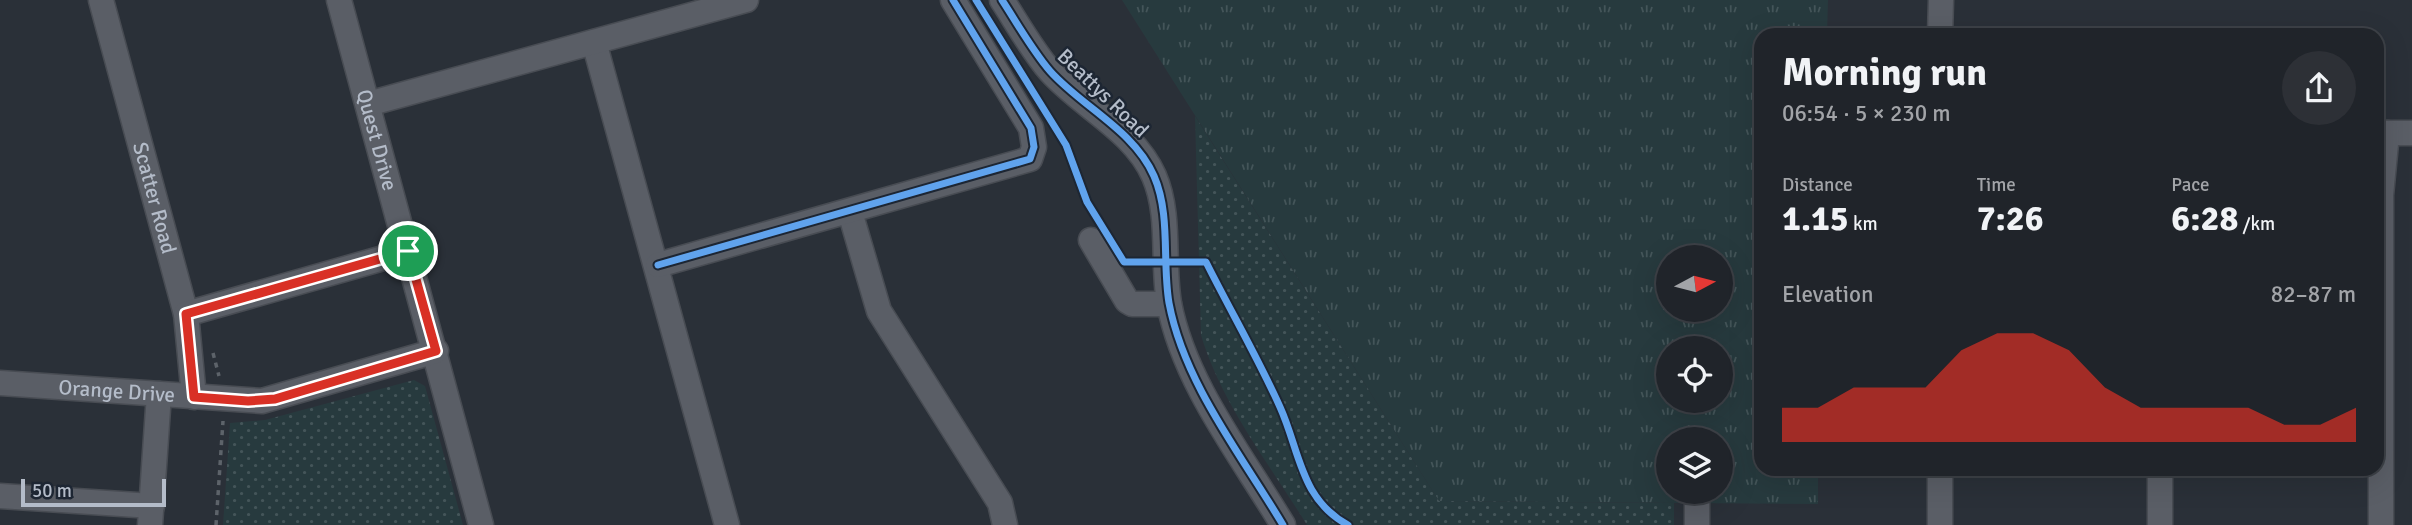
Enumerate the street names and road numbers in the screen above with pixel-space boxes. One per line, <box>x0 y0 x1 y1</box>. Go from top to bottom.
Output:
street label: Beattys Road <box>1052 43 1154 143</box>
street label: Quest Drive <box>351 86 403 193</box>
street label: Scatter Road <box>127 139 182 256</box>
street label: Orange Drive <box>58 374 176 408</box>

